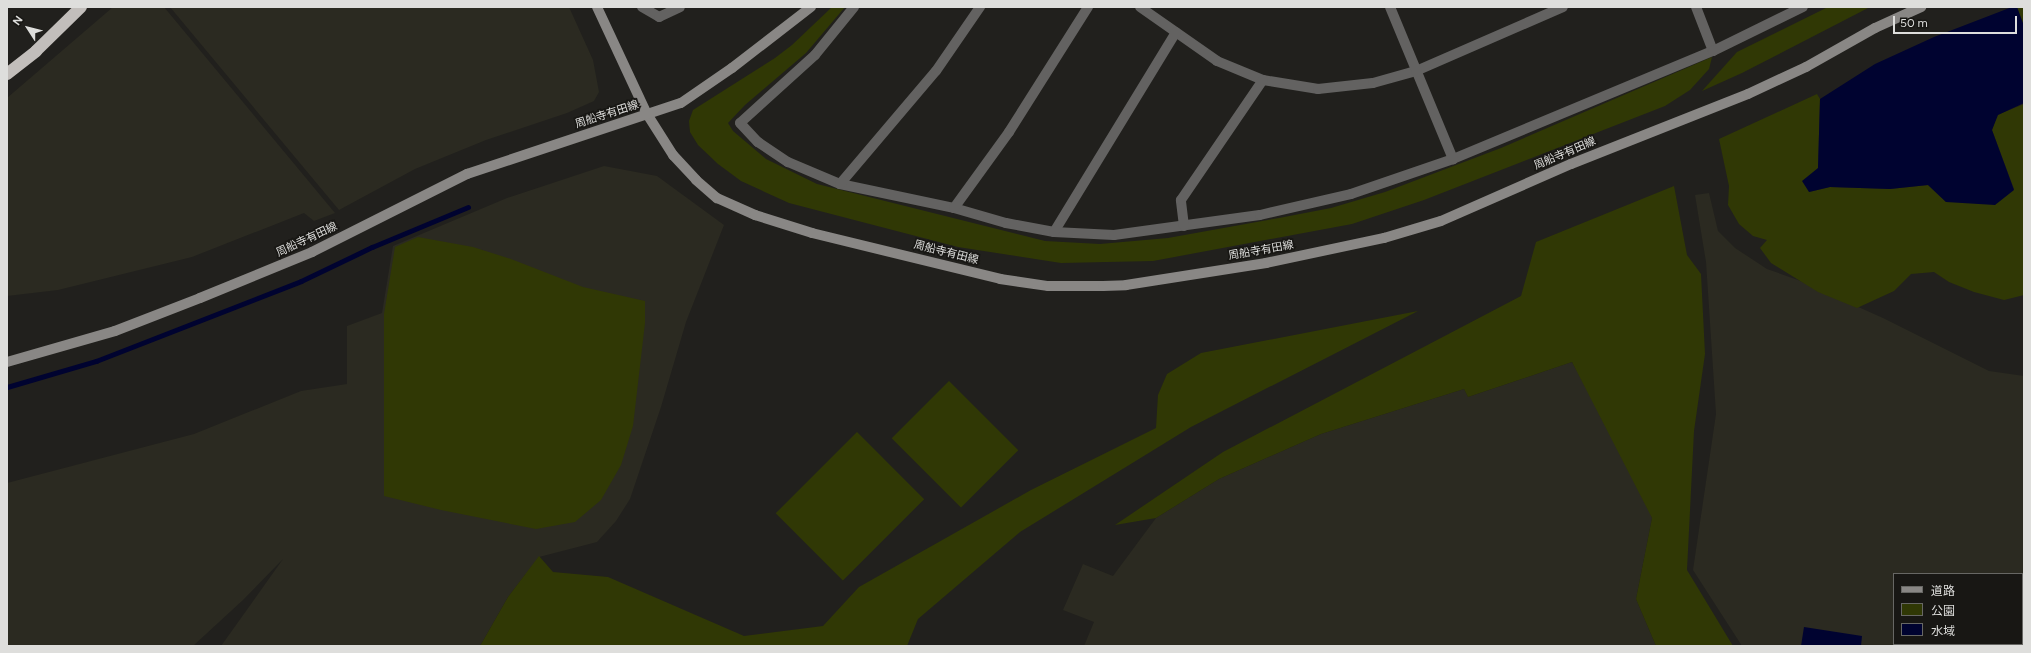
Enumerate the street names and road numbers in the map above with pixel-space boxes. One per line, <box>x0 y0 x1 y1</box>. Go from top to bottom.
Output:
street label: 周船寺有田線 <box>574 99 640 131</box>
street label: 周船寺有田線 <box>1532 135 1598 173</box>
street label: 周船寺有田線 <box>274 220 340 260</box>
street label: 周船寺有田線 <box>912 239 980 267</box>
street label: 周船寺有田線 <box>1227 239 1295 263</box>

